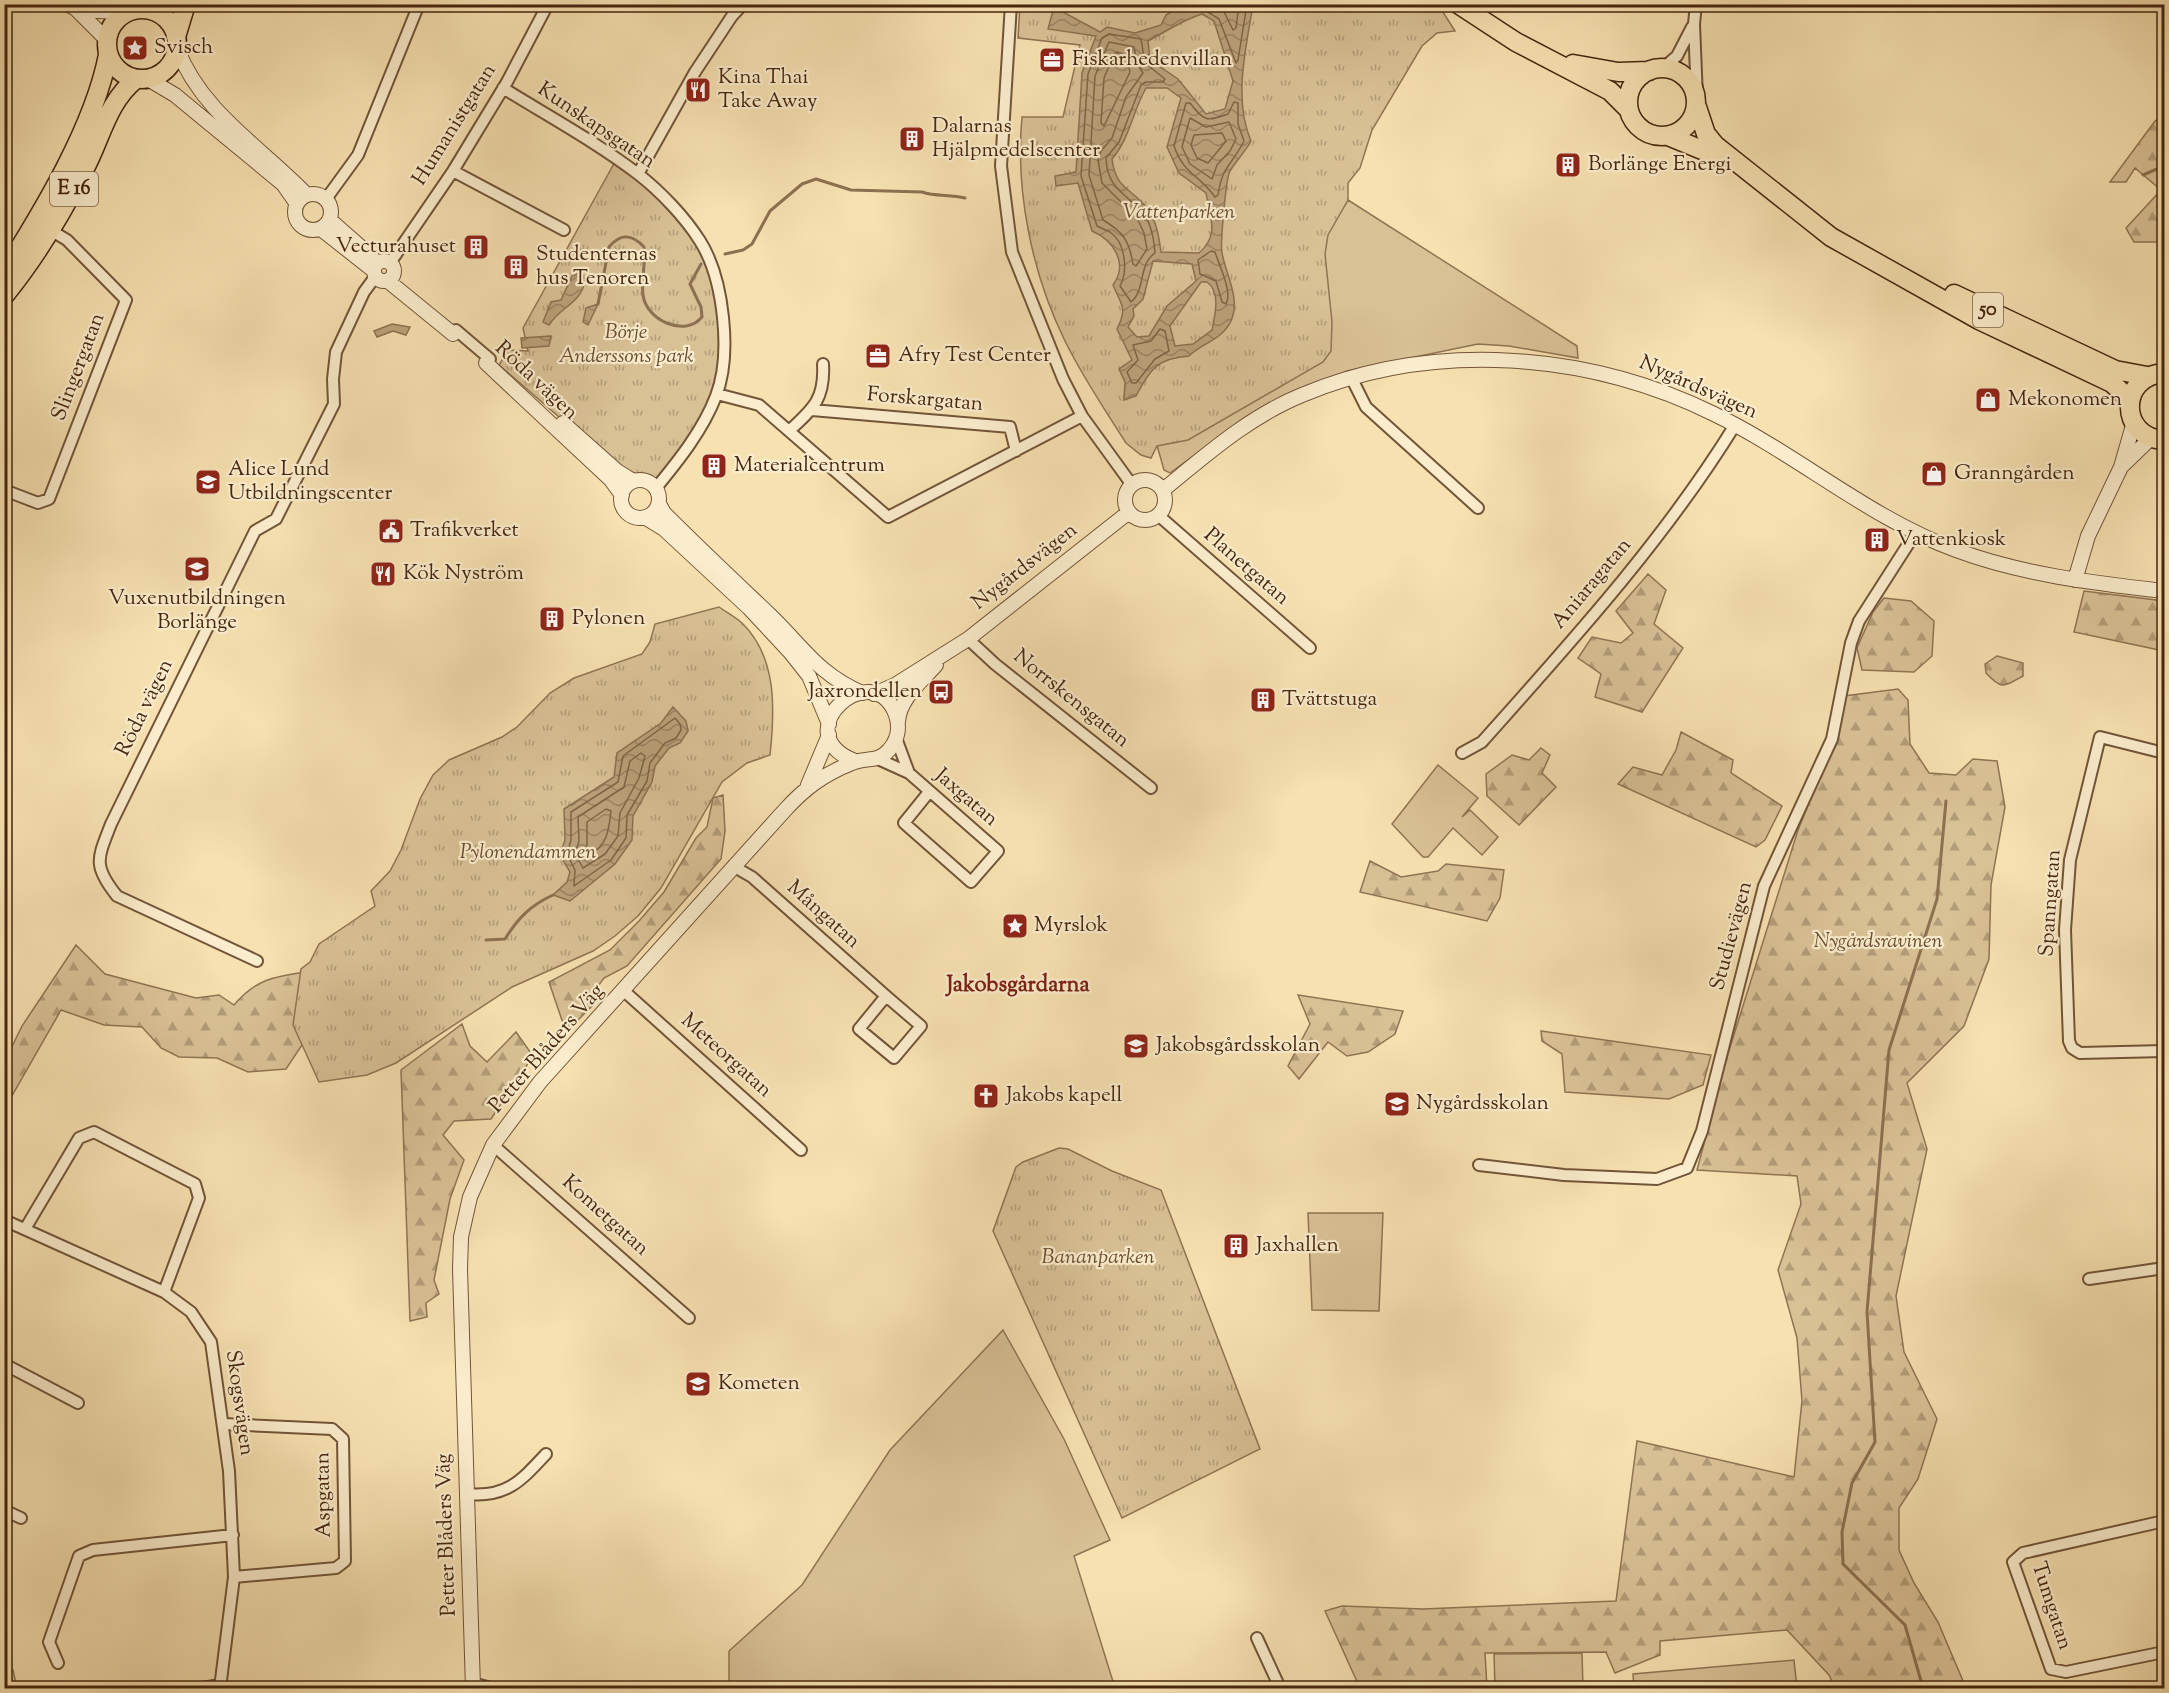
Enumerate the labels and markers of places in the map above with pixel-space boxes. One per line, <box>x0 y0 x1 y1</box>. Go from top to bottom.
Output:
place icon: Svisch <box>120 33 150 63</box>
place label: Svisch <box>154 33 213 63</box>
office icon: Fiskarhedenvillan <box>1037 45 1067 75</box>
place label: Fiskarhedenvillan <box>1072 45 1232 75</box>
place label: Kina Thai Take Away <box>718 63 818 117</box>
restaurant icon: Kina Thai Take Away <box>683 75 713 105</box>
place label: Dalarnas Hjälpmedelscenter <box>932 112 1100 166</box>
building icon: Dalarnas Hjälpmedelscenter <box>897 124 927 154</box>
building icon: Borlänge Energi <box>1553 150 1583 180</box>
place label: Borlänge Energi <box>1588 150 1731 180</box>
place label: Vecturahuset <box>336 232 456 262</box>
building icon: Vecturahuset <box>461 232 491 262</box>
place label: Studenternas hus Tenoren <box>536 240 657 294</box>
building icon: Studenternas hus Tenoren <box>501 252 531 282</box>
office icon: Afry Test Center <box>863 341 893 371</box>
place label: Afry Test Center <box>898 341 1051 371</box>
shop icon: Mekonomen <box>1973 385 2003 415</box>
place label: Mekonomen <box>2008 385 2122 415</box>
building icon: Materialcentrum <box>699 451 729 481</box>
place label: Materialcentrum <box>734 451 885 481</box>
place label: Alice Lund Utbildningscenter <box>228 455 393 509</box>
shop icon: Granngården <box>1919 459 1949 489</box>
place label: Granngården <box>1954 459 2075 489</box>
school or university icon: Alice Lund Utbildningscenter <box>193 467 223 497</box>
public building icon: Trafikverket <box>376 516 406 546</box>
place label: Trafikverket <box>410 516 519 546</box>
building icon: Vattenkiosk <box>1862 525 1892 555</box>
place label: Vattenkiosk <box>1896 525 2007 555</box>
school or university icon: Vuxenutbildningen Borlänge <box>182 554 212 584</box>
restaurant icon: Kök Nyström <box>368 559 398 589</box>
place label: Kök Nyström <box>403 559 524 589</box>
place label: Vuxenutbildningen Borlänge <box>108 584 286 638</box>
building icon: Pylonen <box>537 604 567 634</box>
place label: Pylonen <box>572 604 645 634</box>
place label: Jaxrondellen <box>807 677 922 707</box>
bus stop icon: Jaxrondellen <box>926 677 956 707</box>
building icon: Tvättstuga <box>1248 685 1278 715</box>
place label: Tvättstuga <box>1282 685 1378 715</box>
place icon: Myrslok <box>1000 911 1030 941</box>
place label: Myrslok <box>1034 911 1109 941</box>
school or university icon: Jakobsgårdsskolan <box>1121 1031 1151 1061</box>
place label: Jakobsgårdsskolan <box>1155 1031 1320 1061</box>
church icon: Jakobs kapell <box>971 1081 1001 1111</box>
place label: Jakobs kapell <box>1005 1081 1122 1111</box>
school or university icon: Nygårdsskolan <box>1382 1089 1412 1119</box>
place label: Nygårdsskolan <box>1416 1089 1549 1119</box>
building icon: Jaxhallen <box>1221 1231 1251 1261</box>
place label: Jaxhallen <box>1255 1231 1339 1261</box>
school or university icon: Kometen <box>683 1369 713 1399</box>
place label: Kometen <box>718 1369 800 1399</box>

